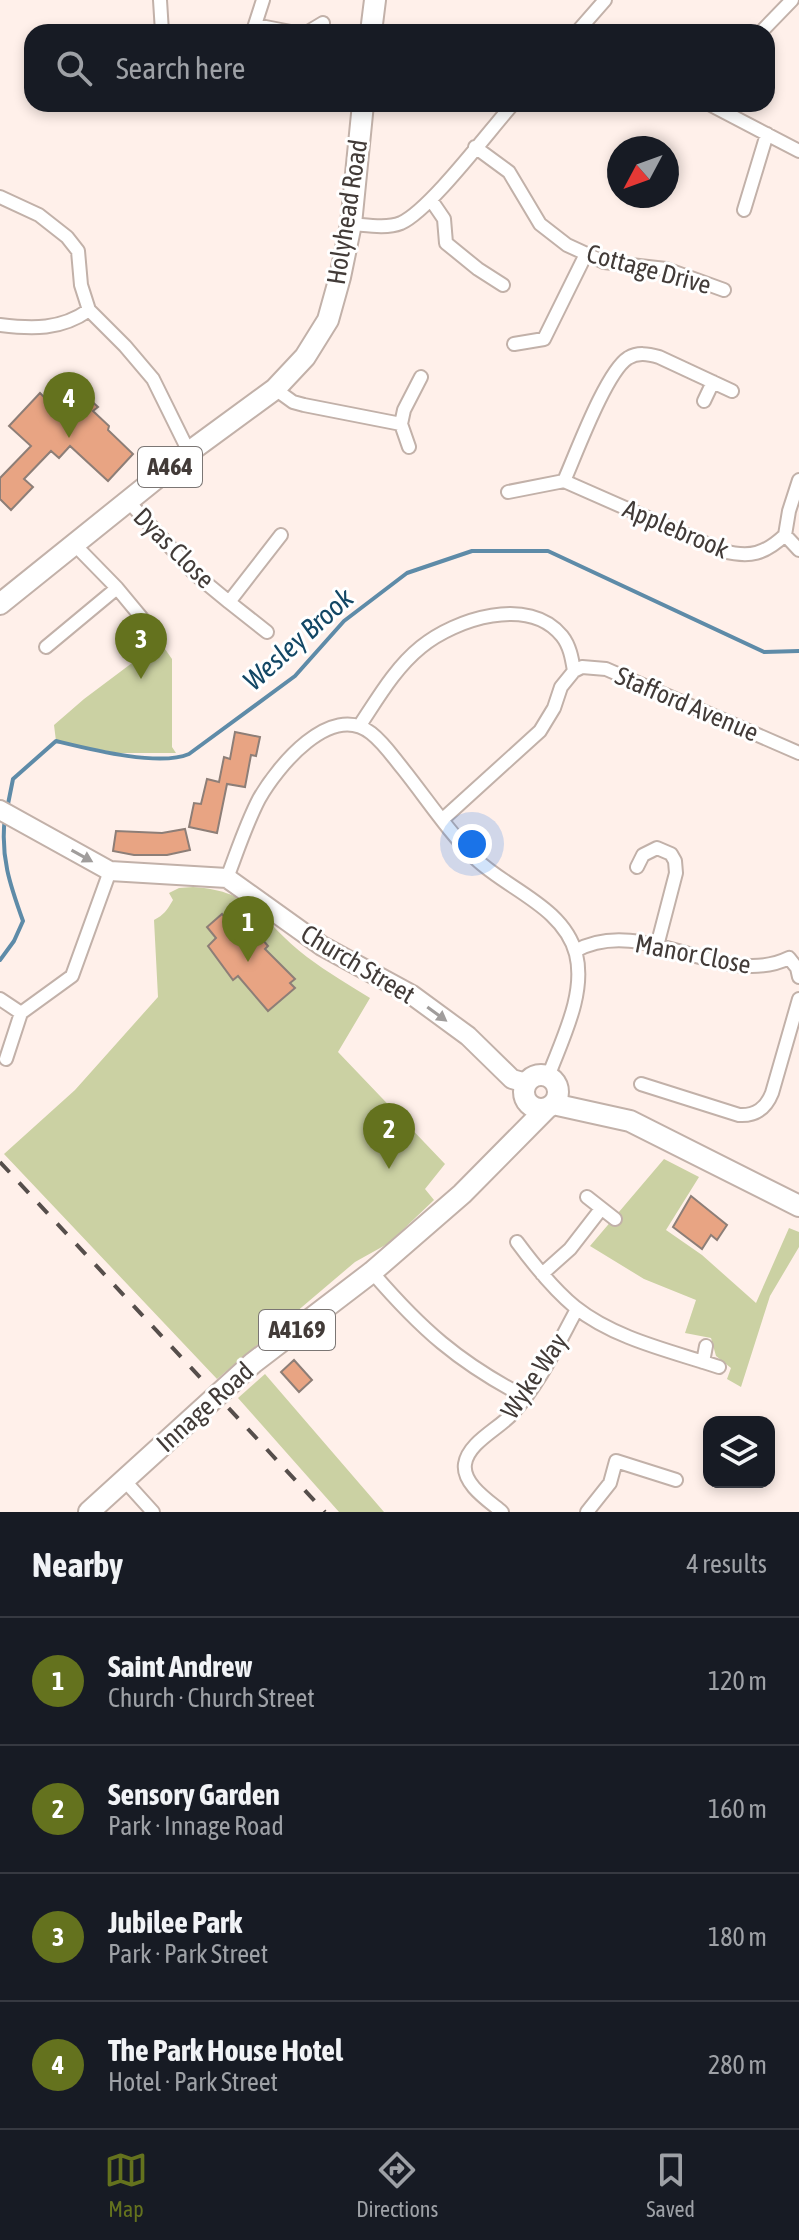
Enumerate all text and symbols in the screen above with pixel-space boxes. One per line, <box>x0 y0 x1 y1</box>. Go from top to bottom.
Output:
search box <box>24 24 775 112</box>
icon: search <box>52 46 96 90</box>
text: Search here <box>116 51 245 85</box>
north arrow <box>607 136 679 208</box>
street label: Holyhead Road <box>321 137 373 287</box>
street label: Cottage Drive <box>584 238 714 300</box>
pin: 4 <box>43 372 95 438</box>
road number: A464 <box>138 447 202 487</box>
street label: Applebrook <box>619 493 733 565</box>
street label: Dyas Close <box>128 502 220 594</box>
water label: Wesley Brook <box>237 581 360 696</box>
pin: 3 <box>115 613 167 679</box>
street label: Stafford Avenue <box>611 660 763 748</box>
your location <box>452 824 492 864</box>
one-way arrow <box>71 849 93 863</box>
pin: 1 <box>222 896 274 962</box>
street label: Church Street <box>296 918 420 1010</box>
street label: Manor Close <box>633 928 753 980</box>
one-way arrow <box>427 1006 448 1021</box>
pin: 2 <box>363 1103 415 1169</box>
road number: A4169 <box>259 1310 335 1350</box>
street label: Wyke Way <box>495 1327 574 1424</box>
street label: Innage Road <box>151 1356 259 1458</box>
map controls <box>703 1416 775 1488</box>
button: layers <box>703 1416 775 1488</box>
text: Nearby <box>32 1545 123 1584</box>
text: 4 results <box>686 1549 767 1579</box>
text: Saint Andrew <box>108 1649 252 1683</box>
text: 1 <box>52 1666 64 1696</box>
text: 120 m <box>708 1666 767 1696</box>
text: Church · Church Street <box>108 1683 315 1713</box>
text: Sensory Garden <box>108 1777 280 1811</box>
text: 2 <box>52 1794 64 1824</box>
text: 160 m <box>708 1794 767 1824</box>
text: Park · Innage Road <box>108 1811 284 1841</box>
text: Jubilee Park <box>108 1905 242 1939</box>
text: 3 <box>52 1922 64 1952</box>
text: 180 m <box>708 1922 767 1952</box>
text: Park · Park Street <box>108 1939 268 1969</box>
text: The Park House Hotel <box>108 2033 343 2067</box>
text: 4 <box>52 2050 64 2080</box>
text: 280 m <box>708 2050 767 2080</box>
text: Hotel · Park Street <box>108 2067 278 2097</box>
tab: Map <box>104 2148 148 2222</box>
tab: Directions <box>356 2148 438 2222</box>
tab: Saved <box>646 2148 695 2222</box>

